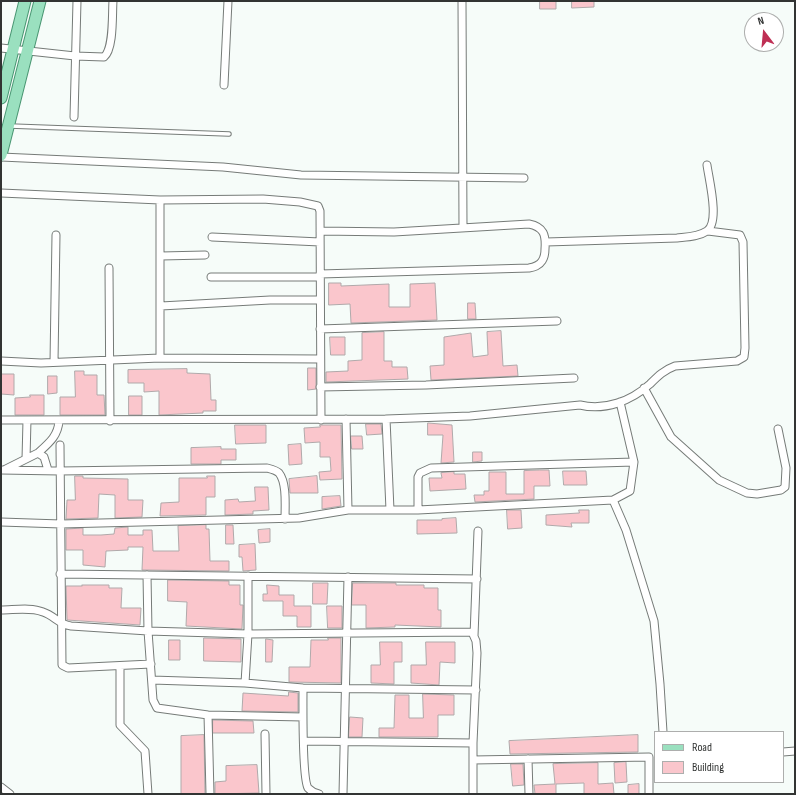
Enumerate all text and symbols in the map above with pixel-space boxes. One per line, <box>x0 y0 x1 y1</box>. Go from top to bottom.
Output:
north arrow <box>744 12 784 52</box>
text: N <box>756 14 765 28</box>
legend <box>654 731 784 783</box>
text: Road <box>692 740 712 755</box>
text: Building <box>692 760 724 775</box>

